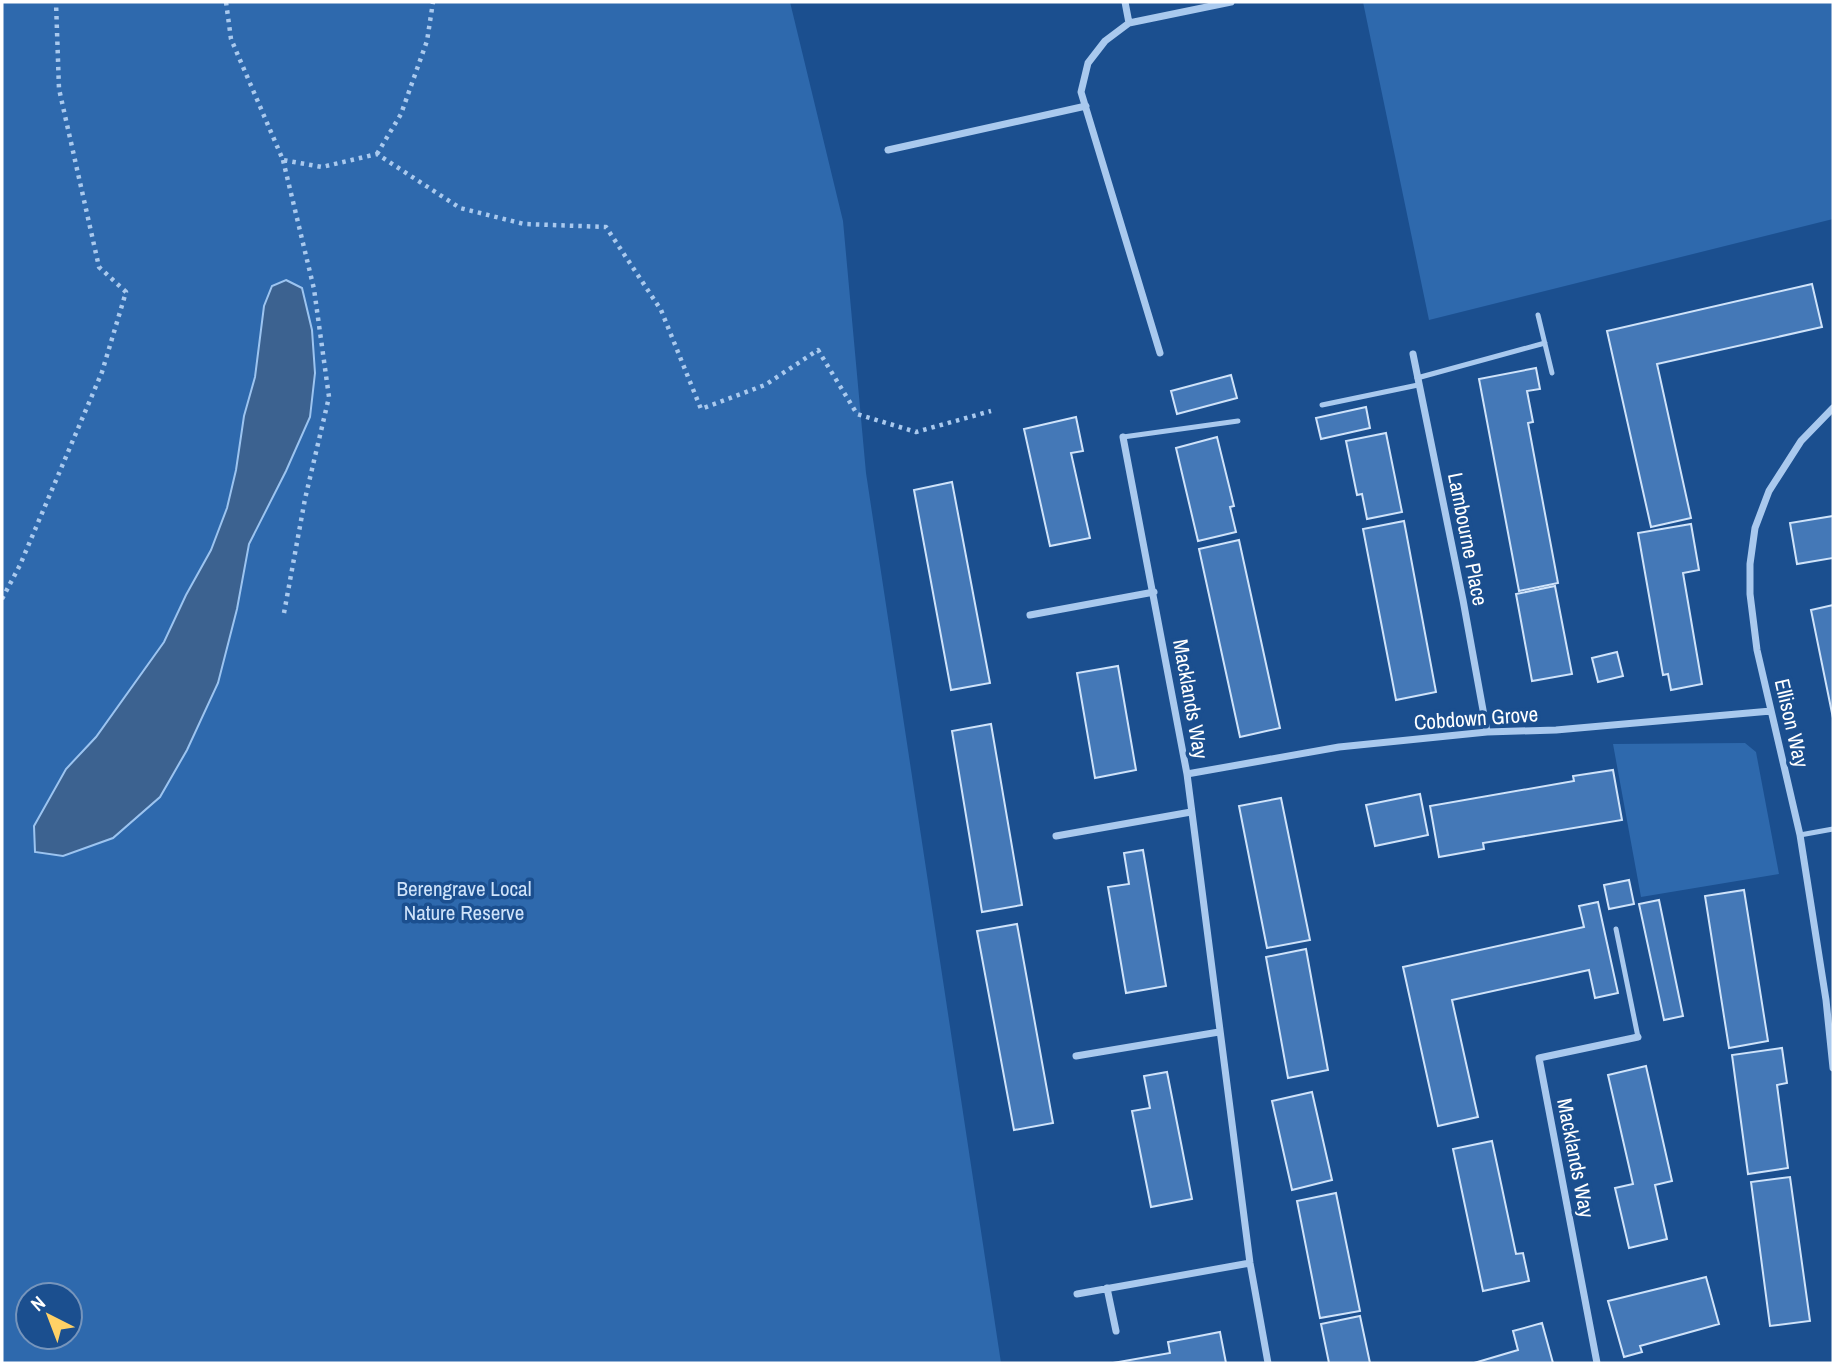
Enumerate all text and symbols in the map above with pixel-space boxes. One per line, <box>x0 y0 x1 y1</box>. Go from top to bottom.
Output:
street label: Lambourne Place <box>1441 470 1495 608</box>
street label: Macklands Way <box>1166 637 1216 761</box>
street label: Ellison Way <box>1768 676 1816 771</box>
street label: Cobdown Grove <box>1413 699 1539 737</box>
park label: Berengrave Local Nature Reserve <box>397 874 531 927</box>
street label: Macklands Way <box>1550 1096 1602 1220</box>
north arrow <box>14 1281 84 1351</box>
text: N <box>25 1290 51 1317</box>

